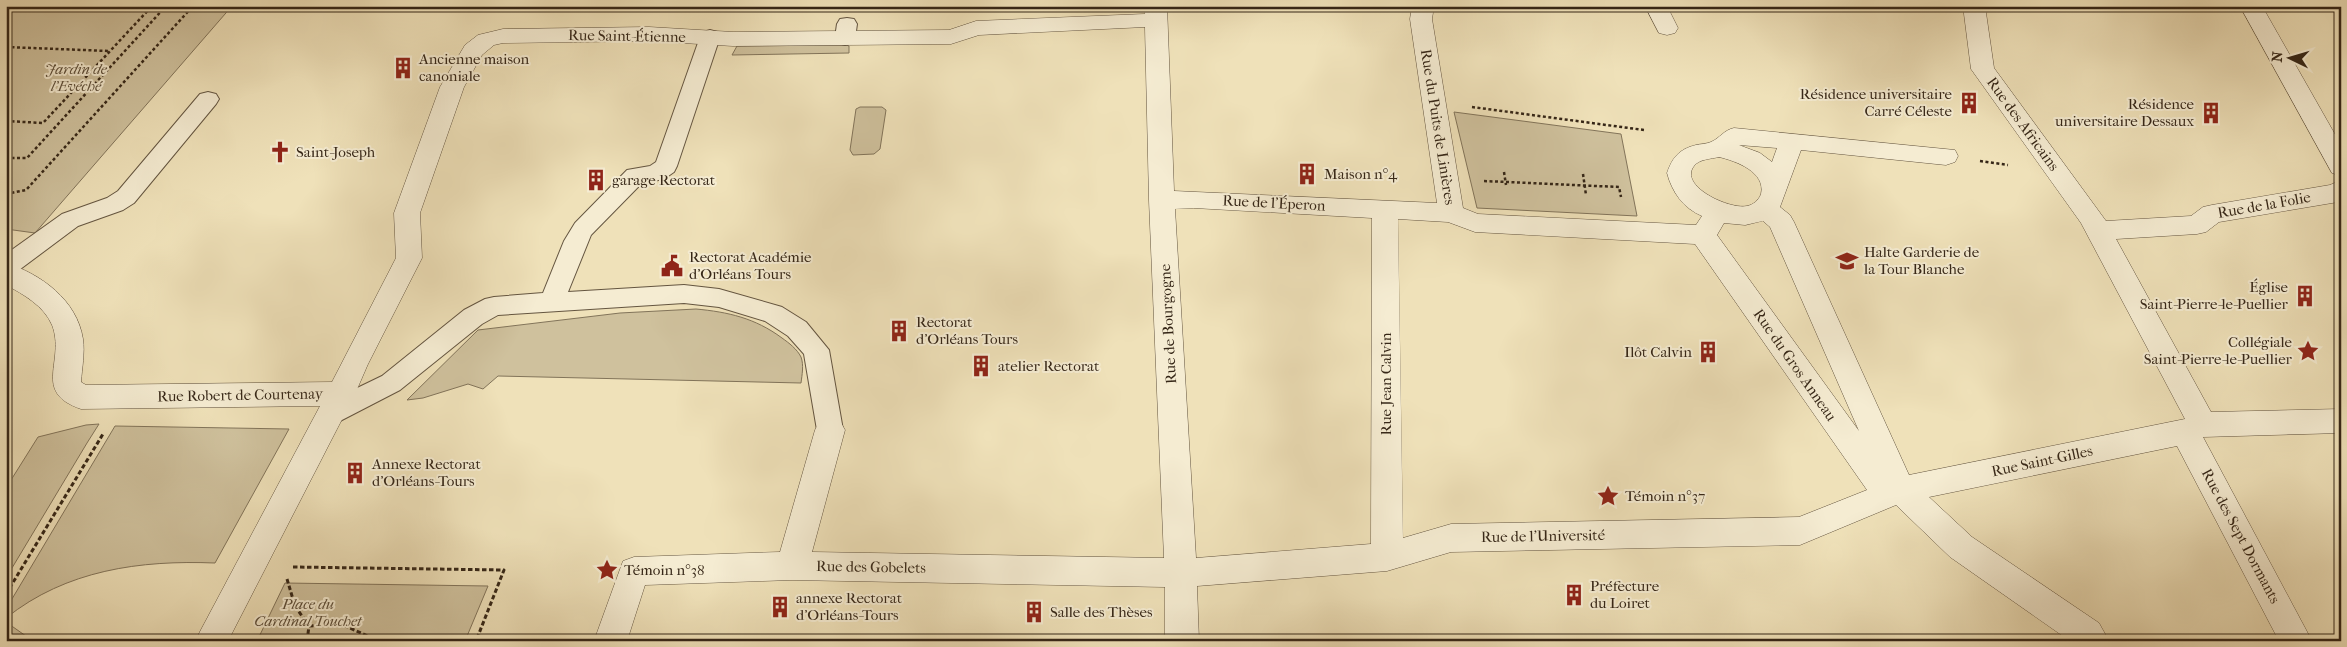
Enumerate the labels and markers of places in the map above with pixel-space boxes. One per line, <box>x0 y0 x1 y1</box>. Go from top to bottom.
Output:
place label: Ancienne maison canoniale <box>418 50 530 85</box>
building icon: Ancienne maison canoniale <box>390 55 416 81</box>
place label: Résidence universitaire Carré Céleste <box>1800 85 1953 120</box>
building icon: Résidence universitaire Carré Céleste <box>1956 90 1982 116</box>
place label: Résidence universitaire Dessaux <box>2054 95 2195 130</box>
building icon: Résidence universitaire Dessaux <box>2198 100 2224 126</box>
church icon: Saint-Joseph <box>267 139 293 165</box>
place label: Saint-Joseph <box>296 143 376 161</box>
building icon: Maison n°4 <box>1294 161 1320 187</box>
place label: Maison n°4 <box>1324 165 1398 183</box>
building icon: garage Rectorat <box>583 167 609 193</box>
place label: garage Rectorat <box>612 171 716 189</box>
place label: Halte Garderie de la Tour Blanche <box>1863 243 1980 278</box>
place label: Rectorat Académie d'Orléans Tours <box>689 248 812 283</box>
school or university icon: Halte Garderie de la Tour Blanche <box>1834 248 1860 274</box>
public building icon: Rectorat Académie d'Orléans Tours <box>659 253 685 279</box>
place label: Église Saint-Pierre-le-Puellier <box>2140 278 2289 313</box>
building icon: Église Saint-Pierre-le-Puellier <box>2292 283 2318 309</box>
place label: Rectorat d'Orléans Tours <box>916 313 1018 348</box>
building icon: Rectorat d'Orléans Tours <box>886 318 912 344</box>
place label: Collégiale Saint-Pierre-le-Puellier <box>2144 333 2293 368</box>
place icon: Collégiale Saint-Pierre-le-Puellier <box>2295 338 2321 364</box>
building icon: Ilôt Calvin <box>1695 339 1721 365</box>
place label: Ilôt Calvin <box>1624 343 1692 361</box>
building icon: atelier Rectorat <box>968 353 994 379</box>
place label: atelier Rectorat <box>998 357 1100 375</box>
place label: Annexe Rectorat d'Orléans-Tours <box>371 455 481 490</box>
building icon: Annexe Rectorat d'Orléans-Tours <box>342 460 368 486</box>
place icon: Témoin n°37 <box>1595 483 1621 509</box>
place label: Témoin n°37 <box>1625 487 1705 505</box>
place icon: Témoin n°38 <box>594 557 620 583</box>
place label: Témoin n°38 <box>624 561 704 579</box>
place label: Préfecture du Loiret <box>1590 577 1660 612</box>
building icon: Préfecture du Loiret <box>1561 582 1587 608</box>
place label: annexe Rectorat d'Orléans-Tours <box>796 589 903 624</box>
building icon: annexe Rectorat d'Orléans-Tours <box>767 594 793 620</box>
building icon: Salle des Thèses <box>1021 599 1047 625</box>
place label: Salle des Thèses <box>1050 603 1153 621</box>

